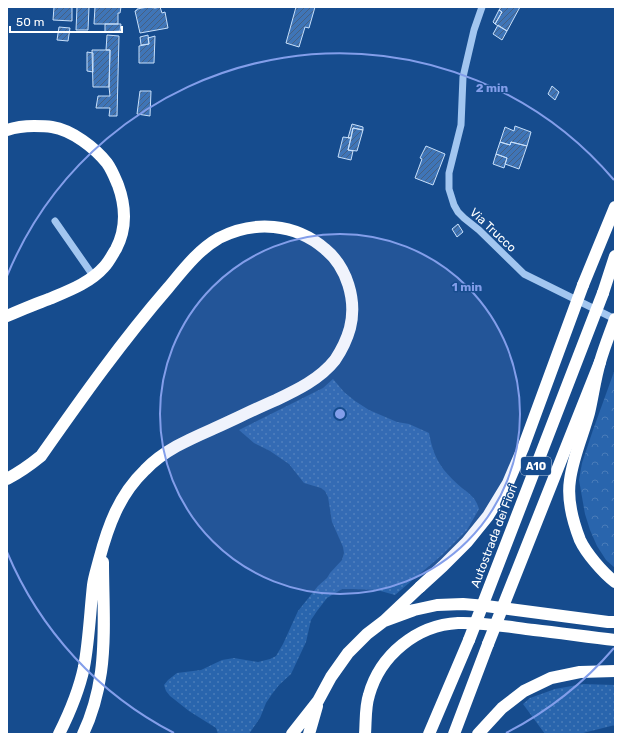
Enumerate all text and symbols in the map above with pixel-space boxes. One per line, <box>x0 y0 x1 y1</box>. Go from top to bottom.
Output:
scale bar <box>10 8 122 34</box>
text: 50 m <box>16 15 44 29</box>
text: 2 min <box>476 81 509 95</box>
street label: Via Trucco <box>467 205 519 255</box>
text: 1 min <box>452 280 483 294</box>
centre of rings <box>333 407 347 421</box>
road number: A10 <box>521 457 551 475</box>
street label: Autostrada dei Fiori <box>468 482 520 590</box>

